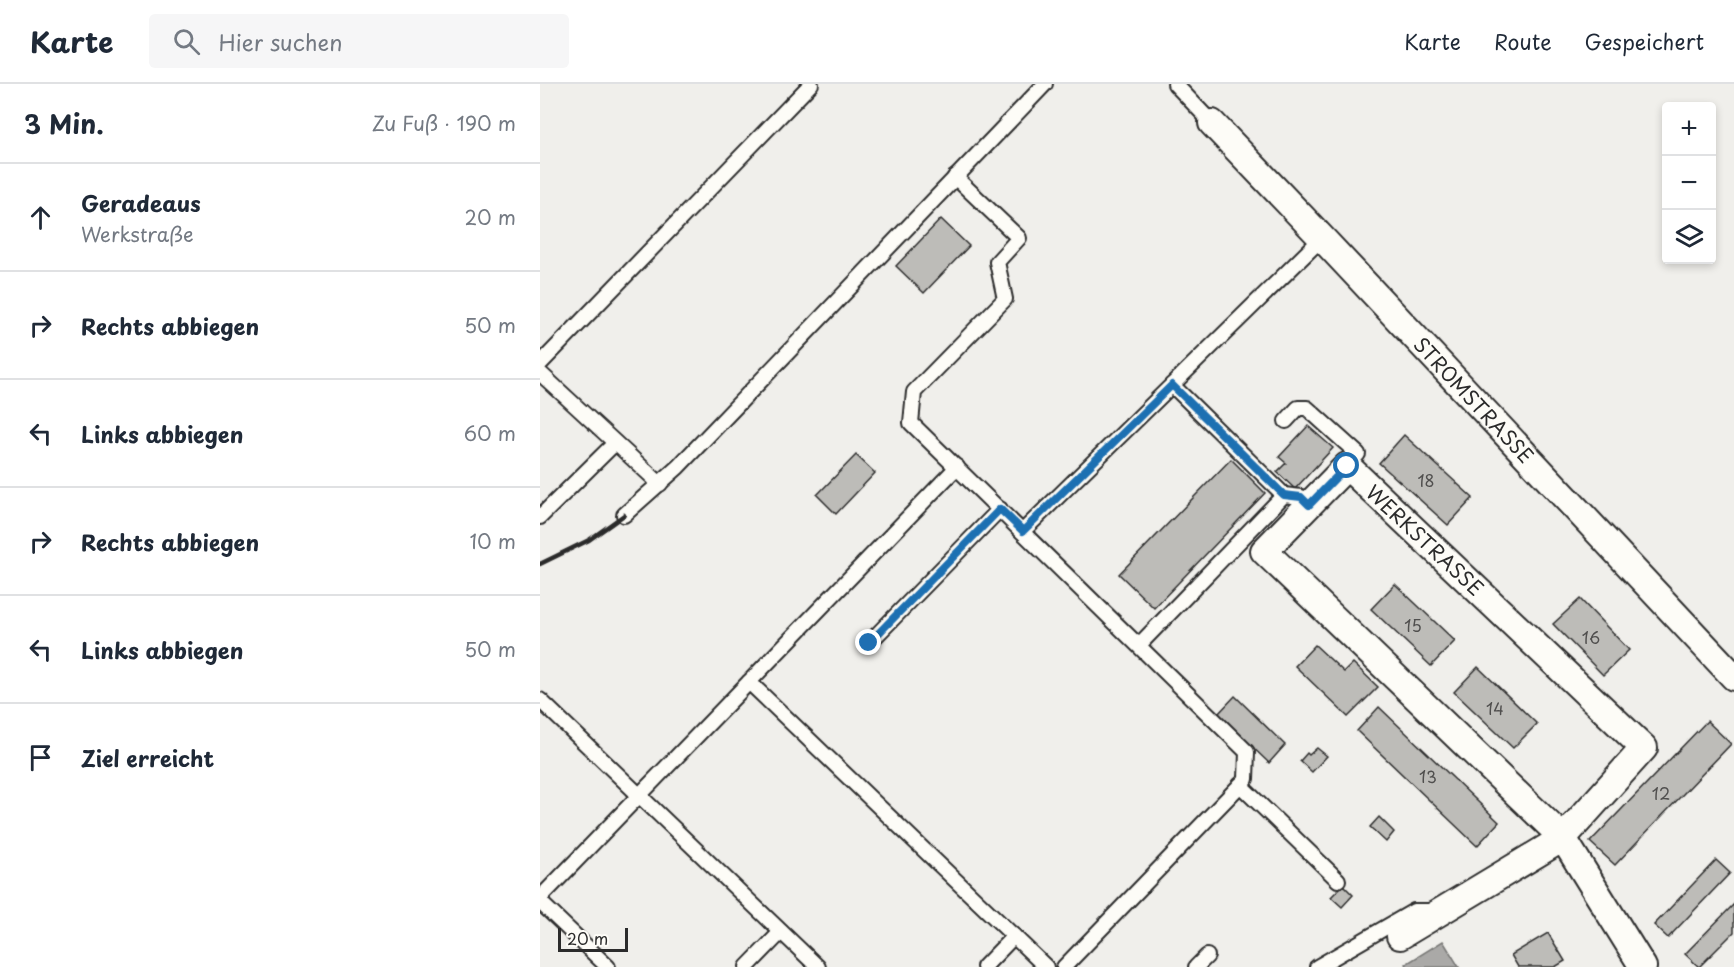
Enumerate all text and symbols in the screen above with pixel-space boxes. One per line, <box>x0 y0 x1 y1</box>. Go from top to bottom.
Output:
search box <box>149 14 569 68</box>
text: Karte <box>30 20 113 63</box>
icon: search <box>170 25 203 58</box>
text: Hier suchen <box>218 25 343 58</box>
text: Karte <box>1404 25 1461 57</box>
text: Route <box>1494 25 1552 57</box>
text: Gespeichert <box>1585 25 1704 57</box>
map controls <box>1662 102 1716 264</box>
button: + <box>1662 102 1716 156</box>
text: 3 Min. <box>24 104 104 143</box>
text: Zu Fuß · 190 m <box>372 108 516 138</box>
button: − <box>1662 156 1716 210</box>
text: Geradeaus <box>81 186 201 219</box>
icon: ahead <box>24 201 57 234</box>
text: 20 m <box>464 202 516 232</box>
button: layers <box>1662 210 1716 264</box>
text: Werkstraße <box>81 219 194 249</box>
icon: right <box>24 309 57 342</box>
text: Rechts abbiegen <box>81 309 259 342</box>
text: 50 m <box>464 310 516 340</box>
street label: STROMSTRASSE <box>1407 330 1541 470</box>
icon: left <box>24 417 57 450</box>
text: Links abbiegen <box>81 417 243 450</box>
text: 60 m <box>464 418 516 448</box>
route start <box>1333 452 1359 478</box>
house number: 18 <box>1417 468 1435 492</box>
street label: WERKSTRASSE <box>1359 477 1491 603</box>
icon: right <box>24 525 57 558</box>
text: Rechts abbiegen <box>81 525 259 558</box>
text: 10 m <box>469 526 516 556</box>
house number: 15 <box>1404 613 1422 637</box>
house number: 16 <box>1582 625 1600 649</box>
route end <box>855 629 881 655</box>
icon: left <box>24 633 57 666</box>
text: Links abbiegen <box>81 633 243 666</box>
text: 50 m <box>464 634 516 664</box>
house number: 14 <box>1486 696 1504 720</box>
icon: arrive <box>24 741 57 774</box>
text: Ziel erreicht <box>81 741 214 774</box>
house number: 13 <box>1419 764 1437 788</box>
house number: 12 <box>1652 781 1670 805</box>
scale bar <box>558 925 628 952</box>
text: 20 m <box>567 926 608 950</box>

